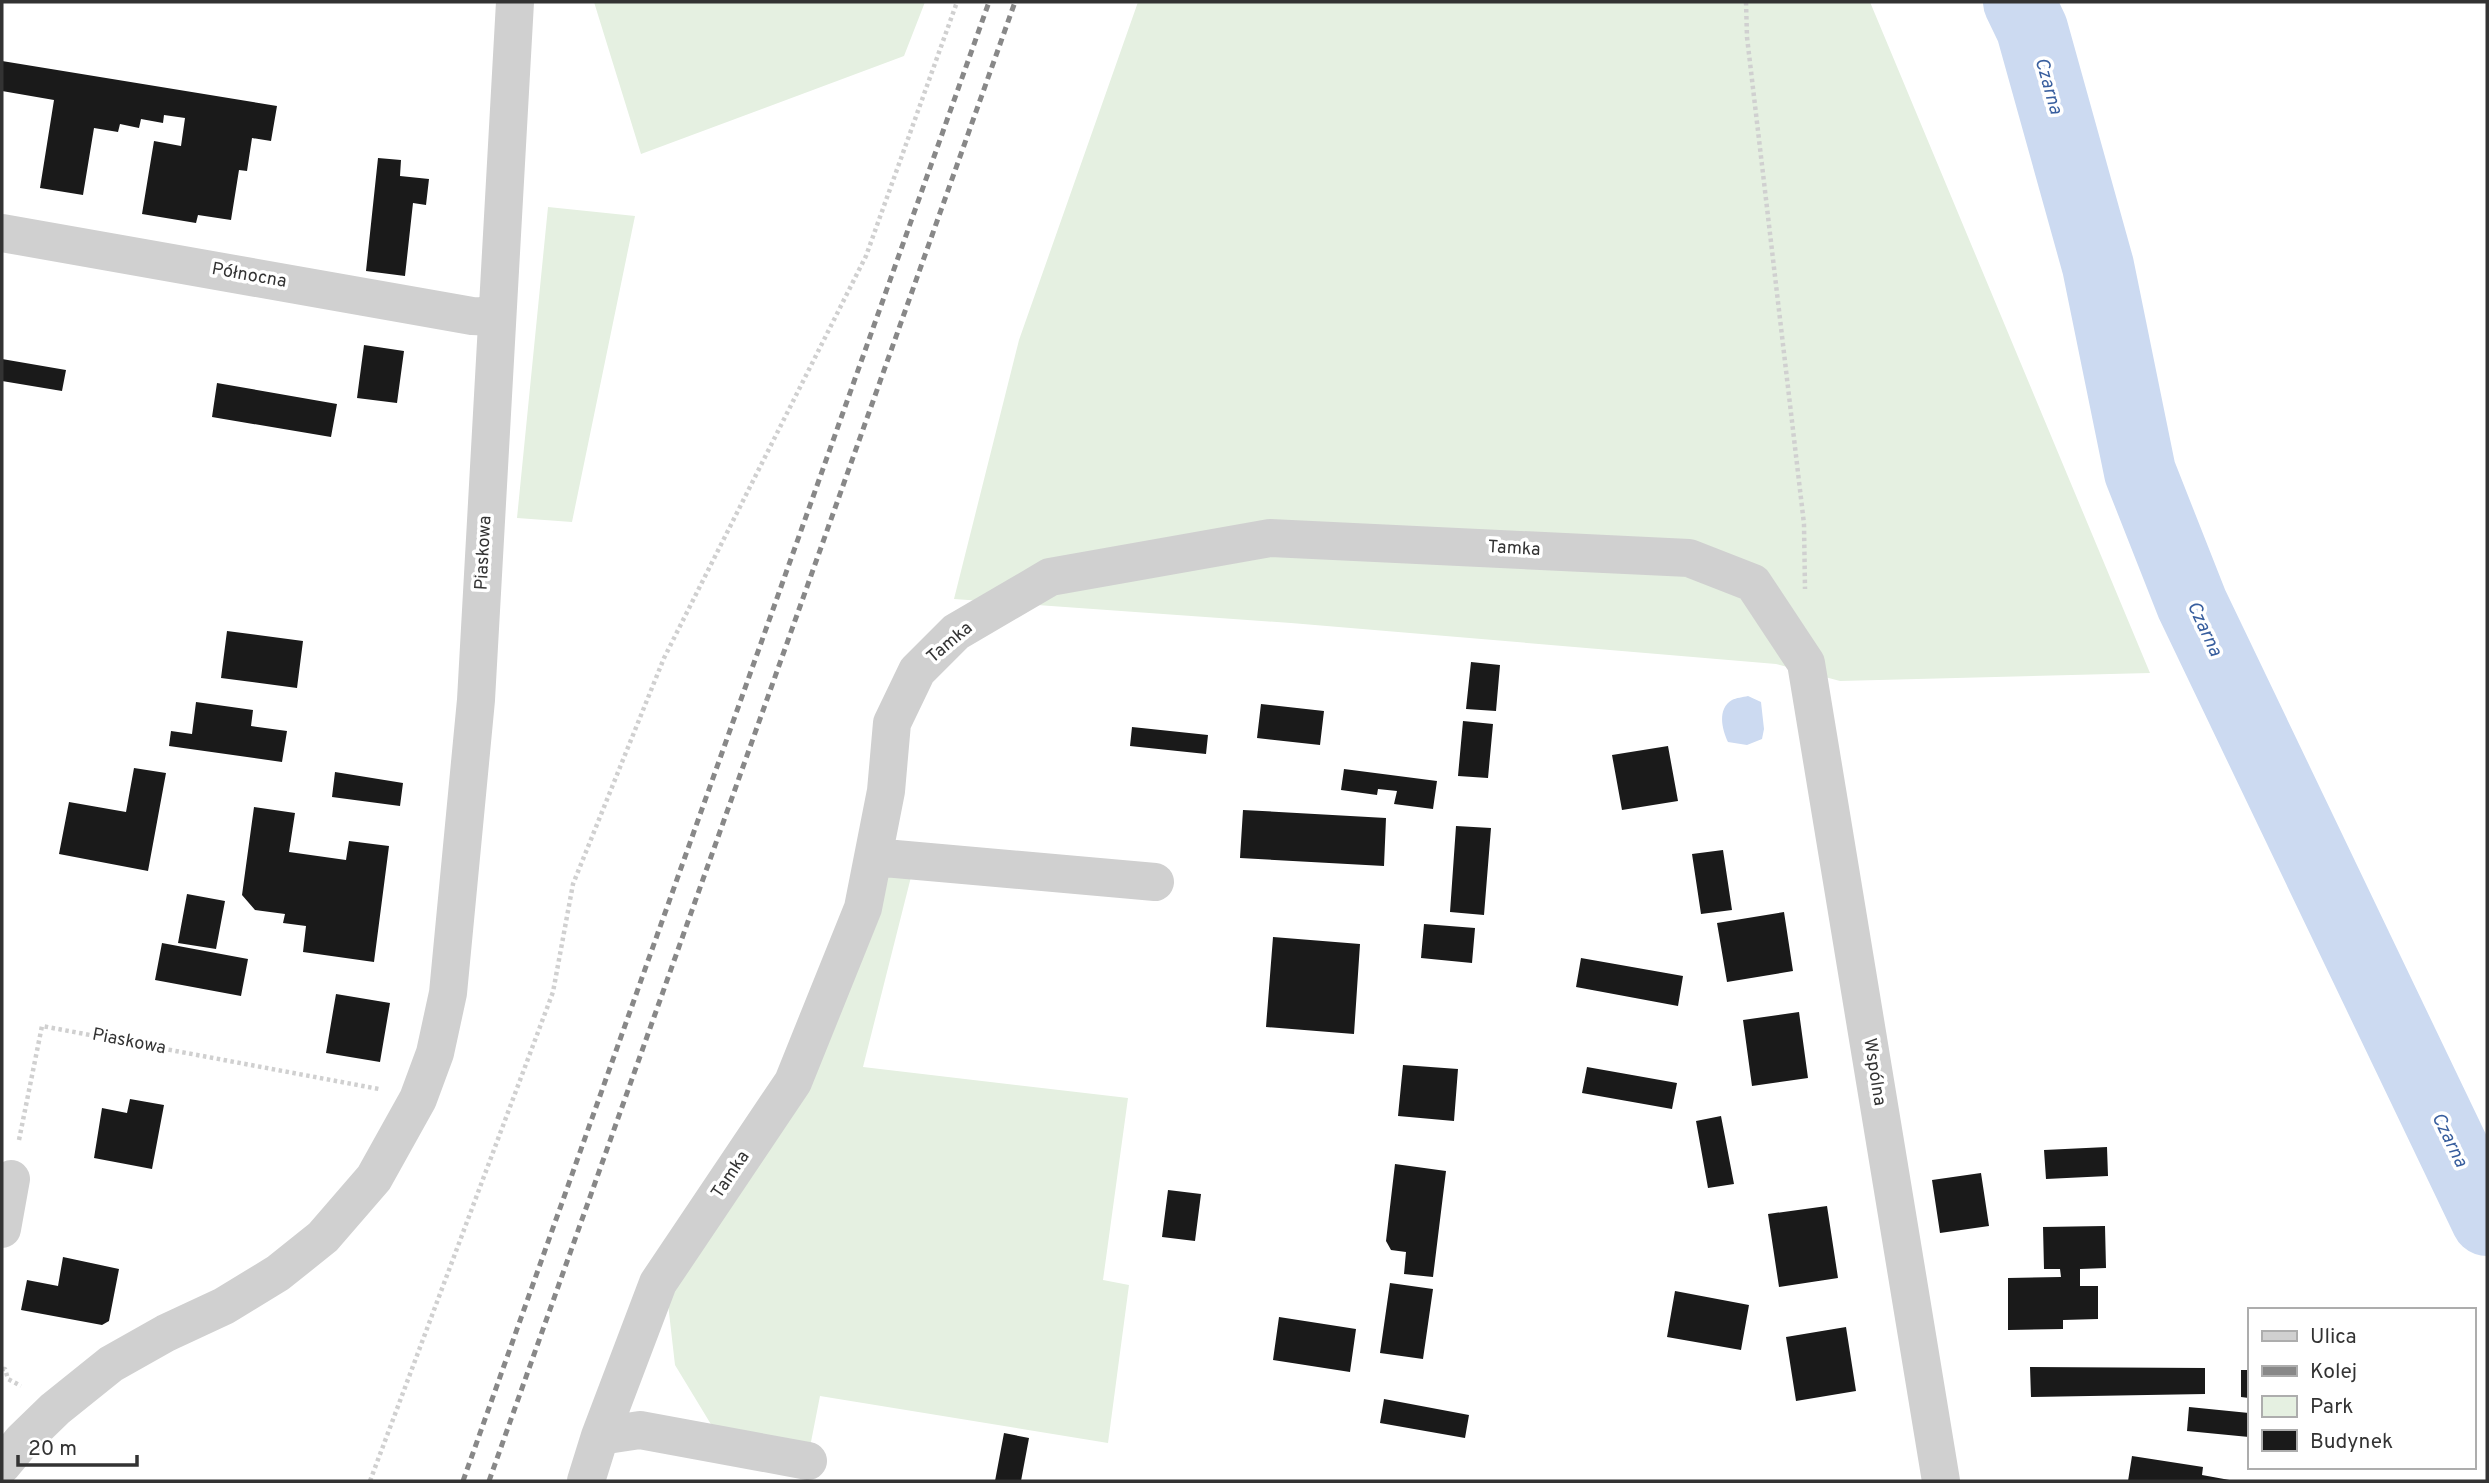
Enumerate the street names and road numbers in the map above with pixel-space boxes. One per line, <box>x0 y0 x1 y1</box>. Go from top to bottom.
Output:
street label: Północna <box>210 258 288 294</box>
street label: Piaskowa <box>471 515 497 591</box>
street label: Tamka <box>1487 536 1541 562</box>
street label: Tamka <box>922 617 978 669</box>
street label: Piaskowa <box>90 1024 168 1060</box>
street label: Wspólna <box>1857 1037 1891 1107</box>
street label: Tamka <box>707 1147 755 1203</box>

